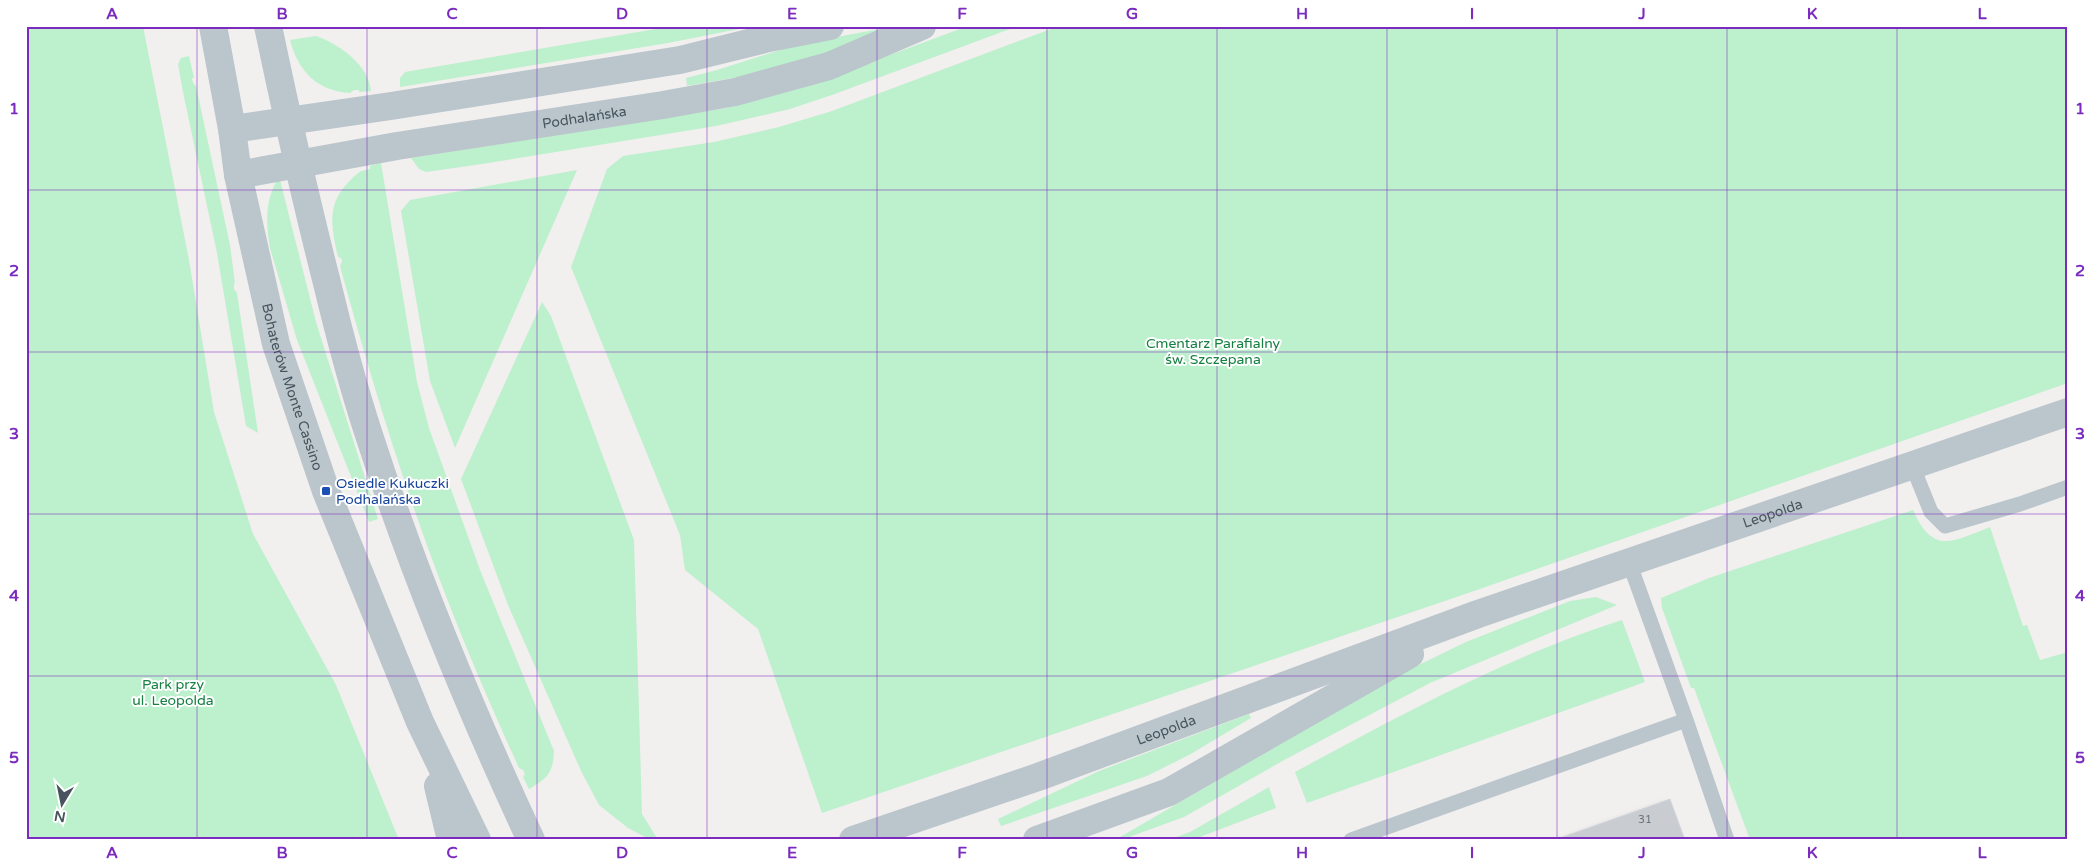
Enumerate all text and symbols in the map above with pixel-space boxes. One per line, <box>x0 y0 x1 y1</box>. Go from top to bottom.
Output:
text: A <box>106 4 118 24</box>
text: B <box>276 4 288 24</box>
text: C <box>446 4 458 24</box>
text: D <box>616 4 628 24</box>
text: E <box>787 4 797 24</box>
text: F <box>957 4 967 24</box>
text: G <box>1126 4 1138 24</box>
text: H <box>1296 4 1308 24</box>
text: I <box>1470 4 1474 24</box>
text: J <box>1637 4 1646 24</box>
text: K <box>1807 4 1818 24</box>
text: L <box>1977 4 1987 24</box>
text: 1 <box>9 99 19 119</box>
text: 1 <box>2075 99 2085 119</box>
street label: Podhalańska <box>541 103 628 133</box>
text: 2 <box>9 261 19 281</box>
text: 2 <box>2075 261 2085 281</box>
street label: Bohaterów Monte Cassino <box>258 302 326 473</box>
park label: Cmentarz Parafialny św. Szczepana <box>1146 335 1281 368</box>
text: 3 <box>9 424 19 444</box>
text: 3 <box>2075 424 2085 444</box>
place label: Osiedle Kukuczki Podhalańska <box>336 475 449 508</box>
marker: Osiedle Kukuczki Podhalańska <box>320 485 332 497</box>
street label: Leopolda <box>1741 496 1805 532</box>
text: 4 <box>9 586 19 606</box>
text: 4 <box>2075 586 2085 606</box>
park label: Park przy ul. Leopolda <box>132 676 214 709</box>
street label: Leopolda <box>1134 711 1198 749</box>
text: 5 <box>9 748 19 768</box>
text: 5 <box>2075 748 2085 768</box>
north arrow <box>38 778 88 828</box>
text: N <box>53 807 67 826</box>
house number: 31 <box>1638 813 1652 826</box>
text: A <box>106 843 118 863</box>
text: B <box>276 843 288 863</box>
text: C <box>446 843 458 863</box>
text: D <box>616 843 628 863</box>
text: E <box>787 843 797 863</box>
text: F <box>957 843 967 863</box>
text: G <box>1126 843 1138 863</box>
text: H <box>1296 843 1308 863</box>
text: I <box>1470 843 1474 863</box>
text: J <box>1637 843 1646 863</box>
text: K <box>1807 843 1818 863</box>
text: L <box>1977 843 1987 863</box>

